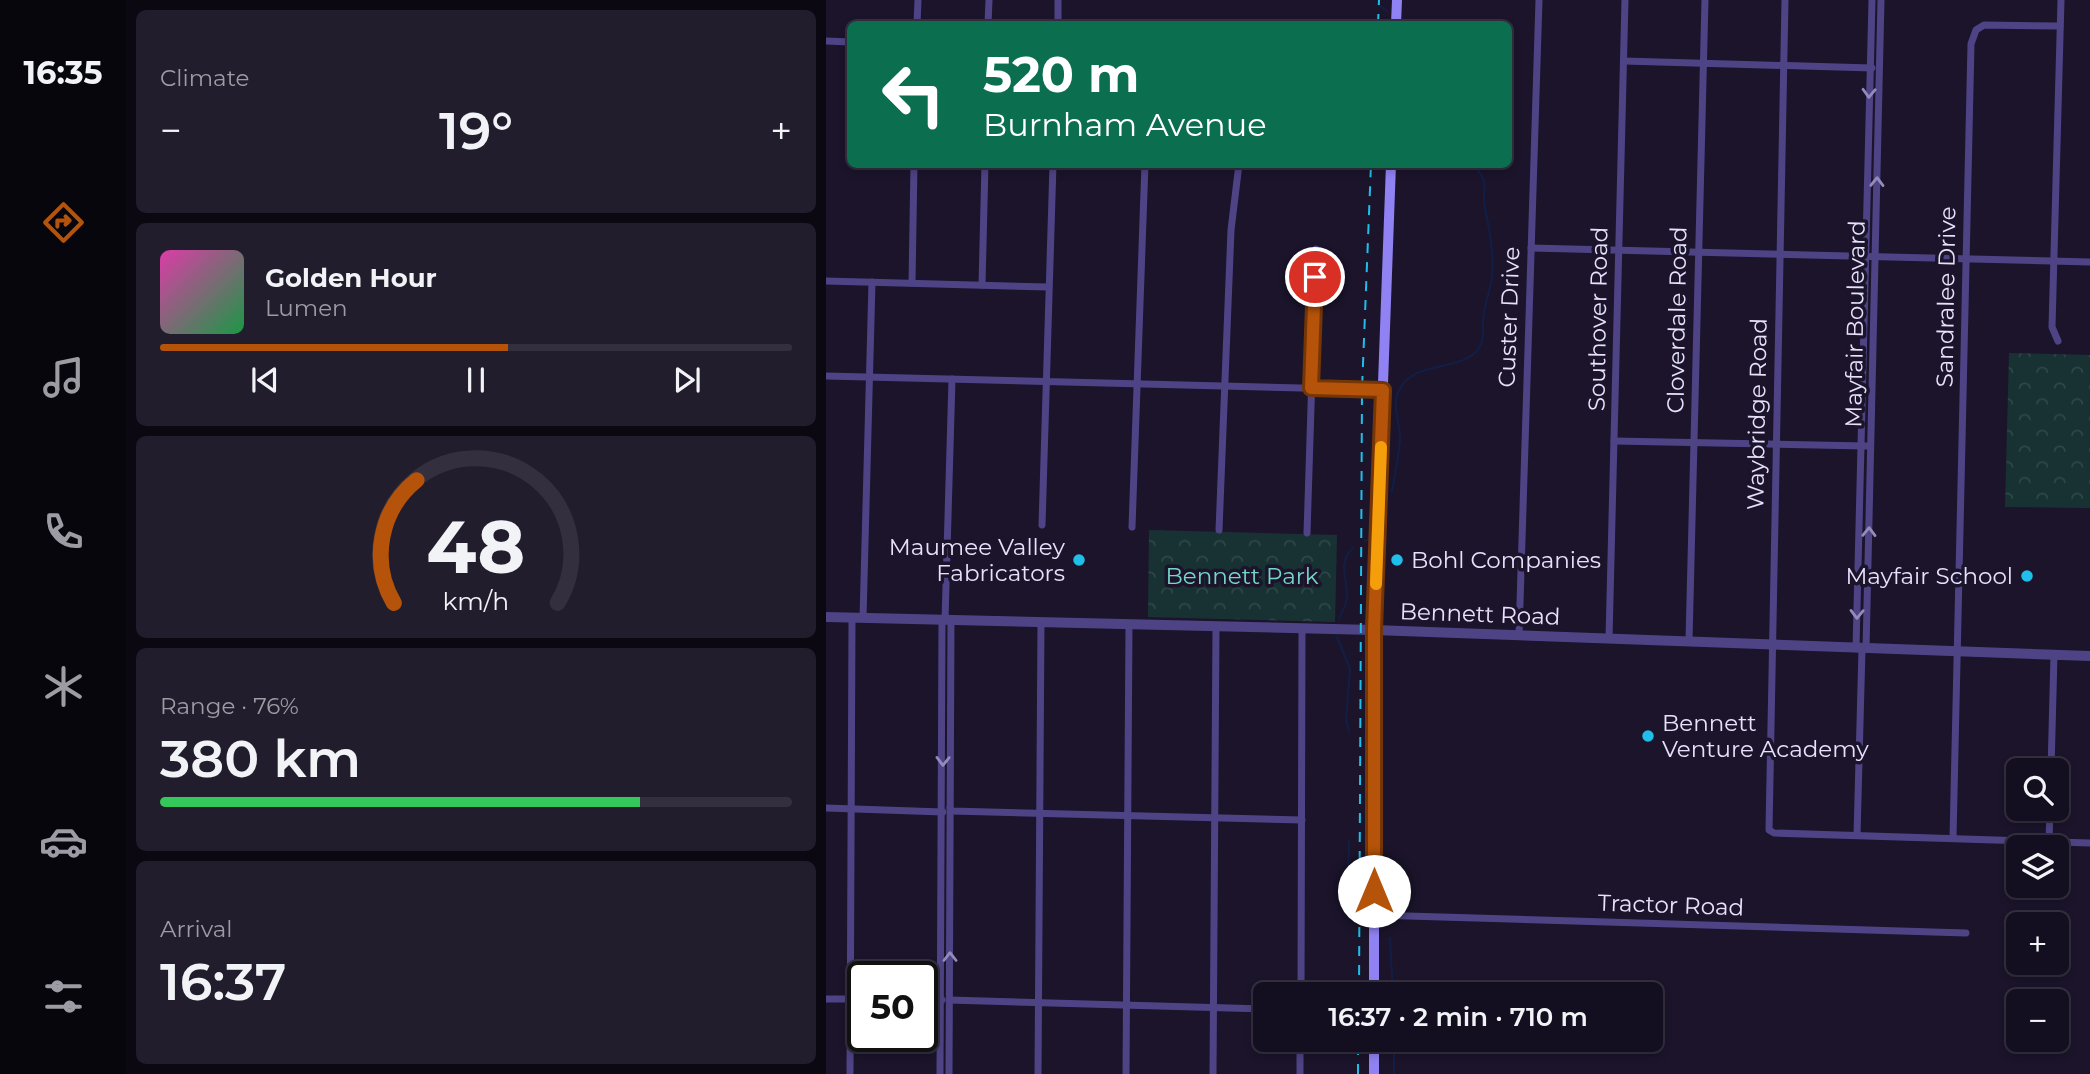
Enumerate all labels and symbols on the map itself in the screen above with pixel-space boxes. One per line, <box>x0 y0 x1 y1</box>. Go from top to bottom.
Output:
one-way arrow <box>1861 88 1877 98</box>
one-way arrow <box>1869 176 1885 186</box>
street label: Sandralee Drive <box>1930 206 1962 388</box>
street label: Mayfair Boulevard <box>1839 220 1871 428</box>
street label: Cloverdale Road <box>1661 226 1693 414</box>
street label: Southover Road <box>1582 227 1614 411</box>
street label: Custer Drive <box>1493 246 1525 388</box>
pin <box>1285 247 1345 307</box>
street label: Waybridge Road <box>1741 318 1773 510</box>
one-way arrow <box>1861 526 1877 536</box>
place label: Maumee Valley Fabricators <box>889 533 1066 587</box>
place label: Bohl Companies <box>1411 546 1601 574</box>
marker: Maumee Valley Fabricators <box>1071 552 1087 568</box>
marker: Bohl Companies <box>1389 552 1405 568</box>
park label: Bennett Park <box>1165 562 1319 590</box>
place label: Mayfair School <box>1845 562 2013 590</box>
marker: Mayfair School <box>2019 568 2035 584</box>
street label: Bennett Road <box>1399 597 1561 631</box>
one-way arrow <box>1849 609 1864 620</box>
place label: Bennett Venture Academy <box>1662 709 1869 763</box>
marker: Bennett Venture Academy <box>1640 728 1656 744</box>
one-way arrow <box>935 757 951 767</box>
position arrow <box>1337 854 1411 928</box>
street label: Tractor Road <box>1597 888 1745 922</box>
one-way arrow <box>942 951 958 962</box>
speed limit sign: 50 <box>847 961 938 1052</box>

